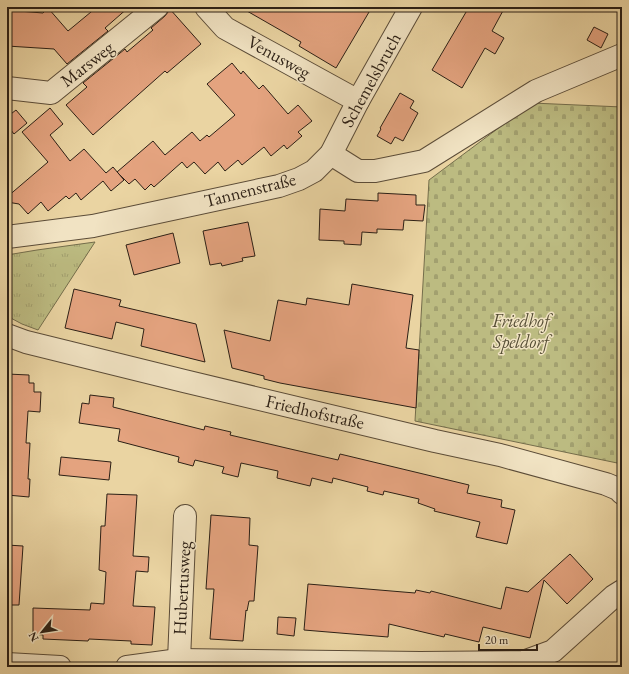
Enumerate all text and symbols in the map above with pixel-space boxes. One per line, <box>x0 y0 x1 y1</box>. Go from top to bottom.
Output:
street label: Schemelsbruch <box>335 28 406 131</box>
street label: Venusweg <box>244 30 315 83</box>
street label: Marsweg <box>55 35 118 92</box>
street label: Tannenstraße <box>202 167 298 212</box>
park label: Friedhof Speldorf <box>491 309 554 354</box>
street label: Friedhofstraße <box>264 389 367 434</box>
street label: Hubertusweg <box>168 540 195 636</box>
north arrow <box>22 612 62 652</box>
scale bar <box>479 626 537 652</box>
text: N <box>25 630 42 644</box>
text: 20 m <box>485 632 509 648</box>

